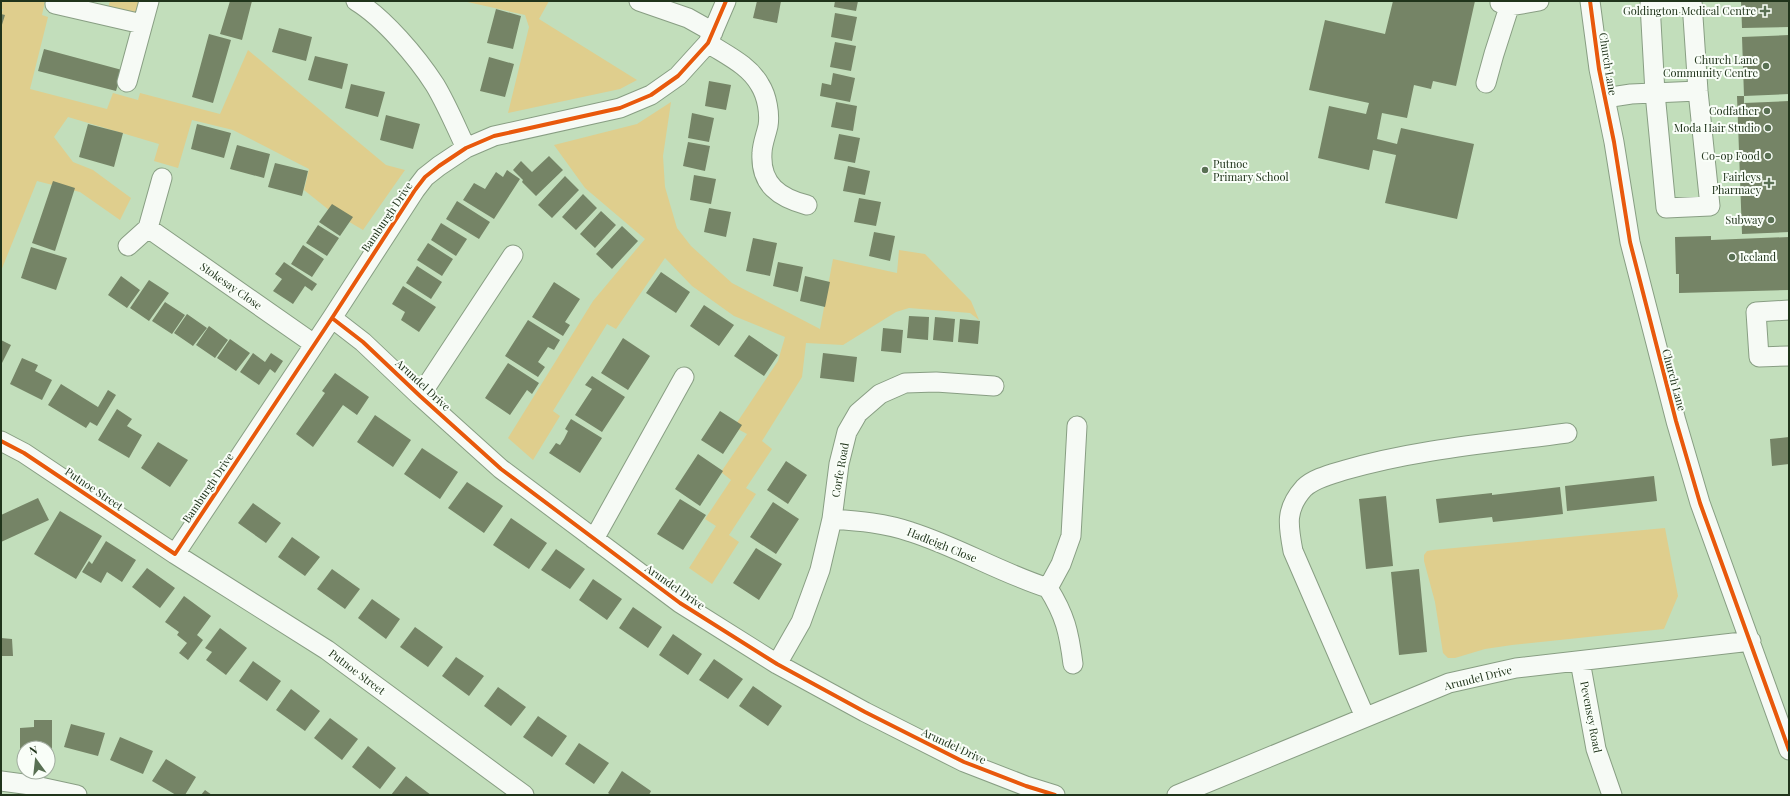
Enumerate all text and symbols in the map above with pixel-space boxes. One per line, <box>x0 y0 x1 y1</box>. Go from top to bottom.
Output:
place label: Goldington Medical Centre <box>1623 3 1756 18</box>
marker: Goldington Medical Centre <box>1759 5 1771 17</box>
street label: Church Lane <box>1596 31 1621 97</box>
place label: Church Lane Community Centre <box>1663 52 1758 80</box>
marker: Church Lane Community Centre <box>1761 61 1771 71</box>
place label: Codfather <box>1709 103 1759 118</box>
marker: Codfather <box>1762 106 1772 116</box>
place label: Moda Hair Studio <box>1674 120 1760 135</box>
marker: Moda Hair Studio <box>1763 123 1773 133</box>
place label: Co-op Food <box>1701 148 1761 163</box>
marker: Co-op Food <box>1763 151 1773 161</box>
place label: Putnoe Primary School <box>1213 156 1289 184</box>
marker: Putnoe Primary School <box>1200 165 1210 175</box>
place label: Fairleys Pharmacy <box>1712 169 1761 197</box>
street label: Bamburgh Drive <box>358 178 416 255</box>
marker: Fairleys Pharmacy <box>1764 178 1774 188</box>
place label: Subway <box>1725 212 1763 227</box>
marker: Subway <box>1766 215 1776 225</box>
place label: Iceland <box>1740 249 1777 264</box>
marker: Iceland <box>1727 252 1737 262</box>
street label: Stokesay Close <box>197 259 266 313</box>
street label: Church Lane <box>1659 347 1690 413</box>
street label: Arundel Drive <box>392 355 454 414</box>
street label: Corfe Road <box>827 441 852 498</box>
street label: Bamburgh Drive <box>179 449 237 526</box>
street label: Putnoe Street <box>62 464 126 514</box>
street label: Hadleigh Close <box>905 524 980 566</box>
street label: Arundel Drive <box>642 560 708 613</box>
street label: Putnoe Street <box>326 645 389 698</box>
street label: Arundel Drive <box>1441 662 1514 693</box>
street label: Pevensey Road <box>1577 680 1606 755</box>
street label: Arundel Drive <box>919 724 989 767</box>
north arrow <box>16 740 56 780</box>
text: N <box>28 742 39 758</box>

